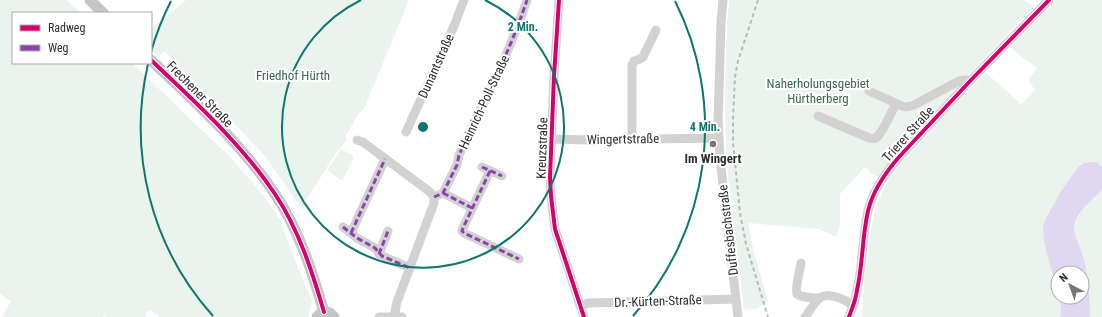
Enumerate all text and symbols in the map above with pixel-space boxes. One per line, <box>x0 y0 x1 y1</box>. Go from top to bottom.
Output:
legend <box>12 12 152 64</box>
text: 2 Min. <box>508 20 538 34</box>
text: Radweg <box>48 21 85 35</box>
street label: Dunantstraße <box>415 31 457 101</box>
text: Weg <box>48 41 69 55</box>
street label: Heinrich-Poll-Straße <box>456 53 512 151</box>
street label: Frechener Straße <box>164 58 236 130</box>
park label: Friedhof Hürth <box>256 68 330 83</box>
park label: Naherholungsgebiet Hürtherberg <box>766 76 870 106</box>
street label: Trierer Straße <box>879 103 937 165</box>
street label: Kreuzstraße <box>533 117 551 179</box>
centre of rings <box>416 120 430 134</box>
text: 4 Min. <box>690 120 720 134</box>
street label: Wingertstraße <box>587 131 659 147</box>
marker: Im Wingert <box>708 139 718 149</box>
place label: Im Wingert <box>685 151 741 166</box>
street label: Duffesbachstraße <box>715 184 741 276</box>
north arrow <box>1050 265 1090 305</box>
text: N <box>1057 271 1071 285</box>
street label: Dr.-Kürten-Straße <box>614 292 702 310</box>

